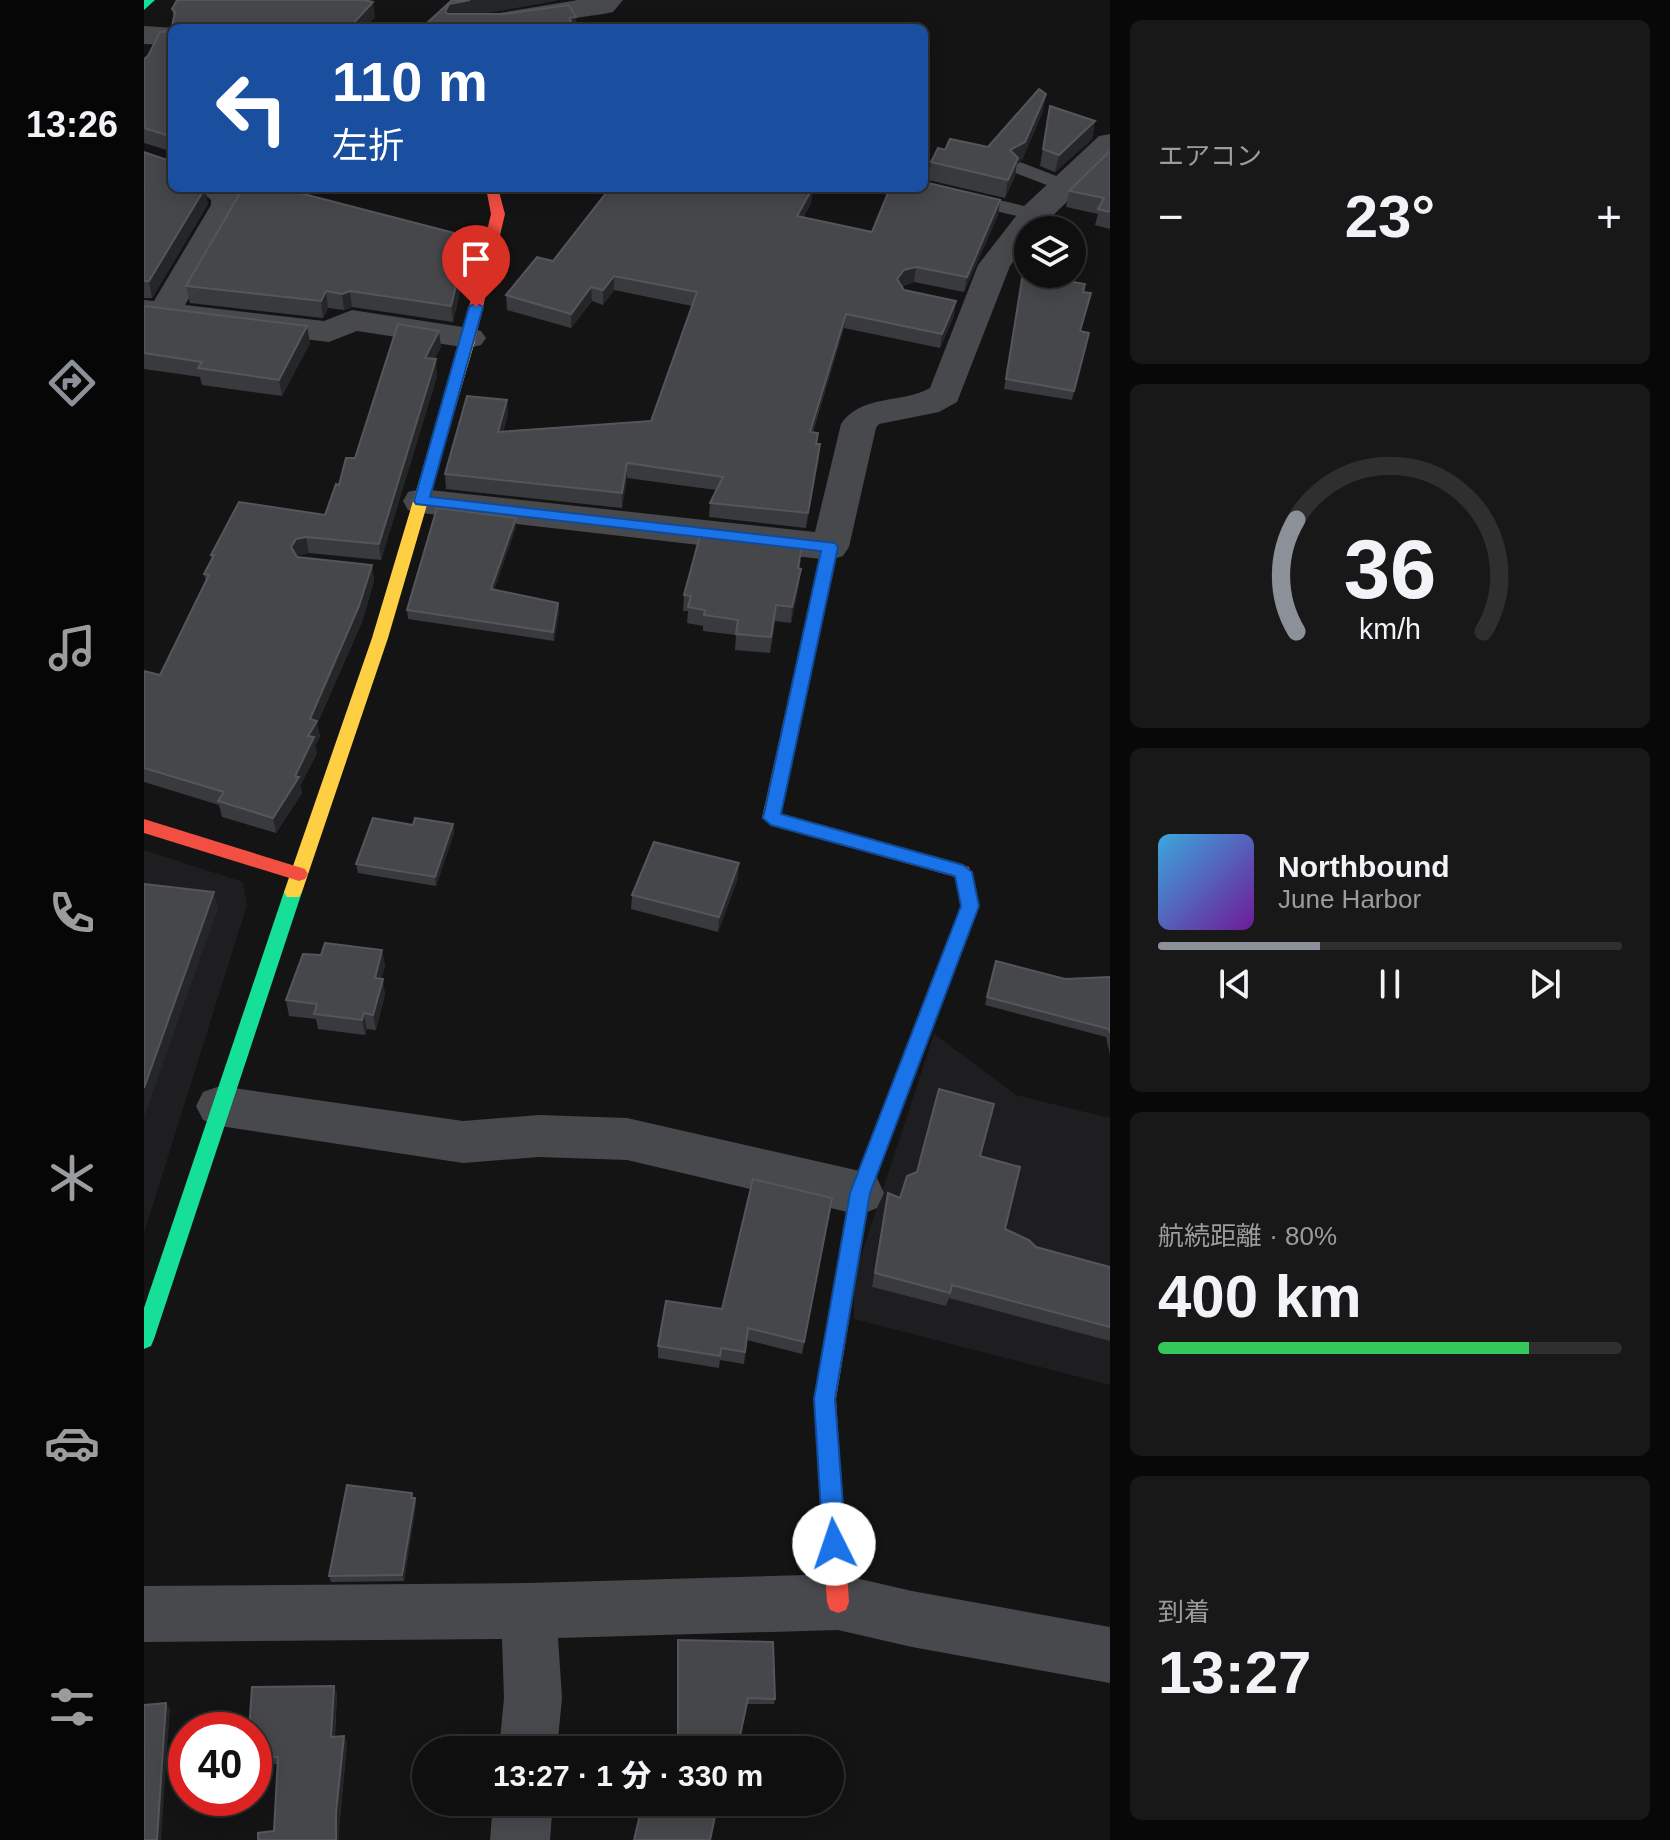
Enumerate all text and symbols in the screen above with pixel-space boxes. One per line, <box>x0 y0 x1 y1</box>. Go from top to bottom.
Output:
text: 110 m <box>332 50 488 113</box>
icon: left <box>200 56 304 160</box>
text: 13:26 <box>26 104 118 145</box>
text: 左折 <box>332 125 404 166</box>
text: エアコン <box>1158 141 1262 171</box>
text: 23° <box>1345 183 1435 250</box>
text: − <box>1158 192 1184 241</box>
text: + <box>1596 192 1622 241</box>
map controls <box>1014 216 1086 288</box>
button: layers <box>1014 216 1086 288</box>
pin <box>442 225 510 307</box>
icon: arrive <box>454 237 498 281</box>
icon: directions <box>44 355 100 411</box>
text: 36 <box>1344 523 1436 616</box>
text: km/h <box>1359 613 1421 645</box>
icon: music <box>44 620 100 676</box>
text: Northbound <box>1278 850 1450 883</box>
text: June Harbor <box>1278 884 1421 914</box>
icon: phone <box>44 885 100 941</box>
icon: previous <box>1213 962 1257 1006</box>
icon: pause <box>1368 962 1412 1006</box>
icon: next <box>1523 962 1567 1006</box>
icon: climate <box>44 1150 100 1206</box>
text: 航続距離 · 80% <box>1158 1221 1337 1251</box>
text: 400 km <box>1158 1263 1362 1330</box>
icon: car <box>44 1415 100 1471</box>
position arrow <box>792 1502 876 1586</box>
text: 到着 <box>1158 1597 1210 1627</box>
text: 13:27 <box>1158 1639 1311 1706</box>
icon: filters <box>44 1679 100 1735</box>
speed limit sign: 40 <box>168 1712 272 1816</box>
text: 13:27 · 1 分 · 330 m <box>493 1759 763 1792</box>

